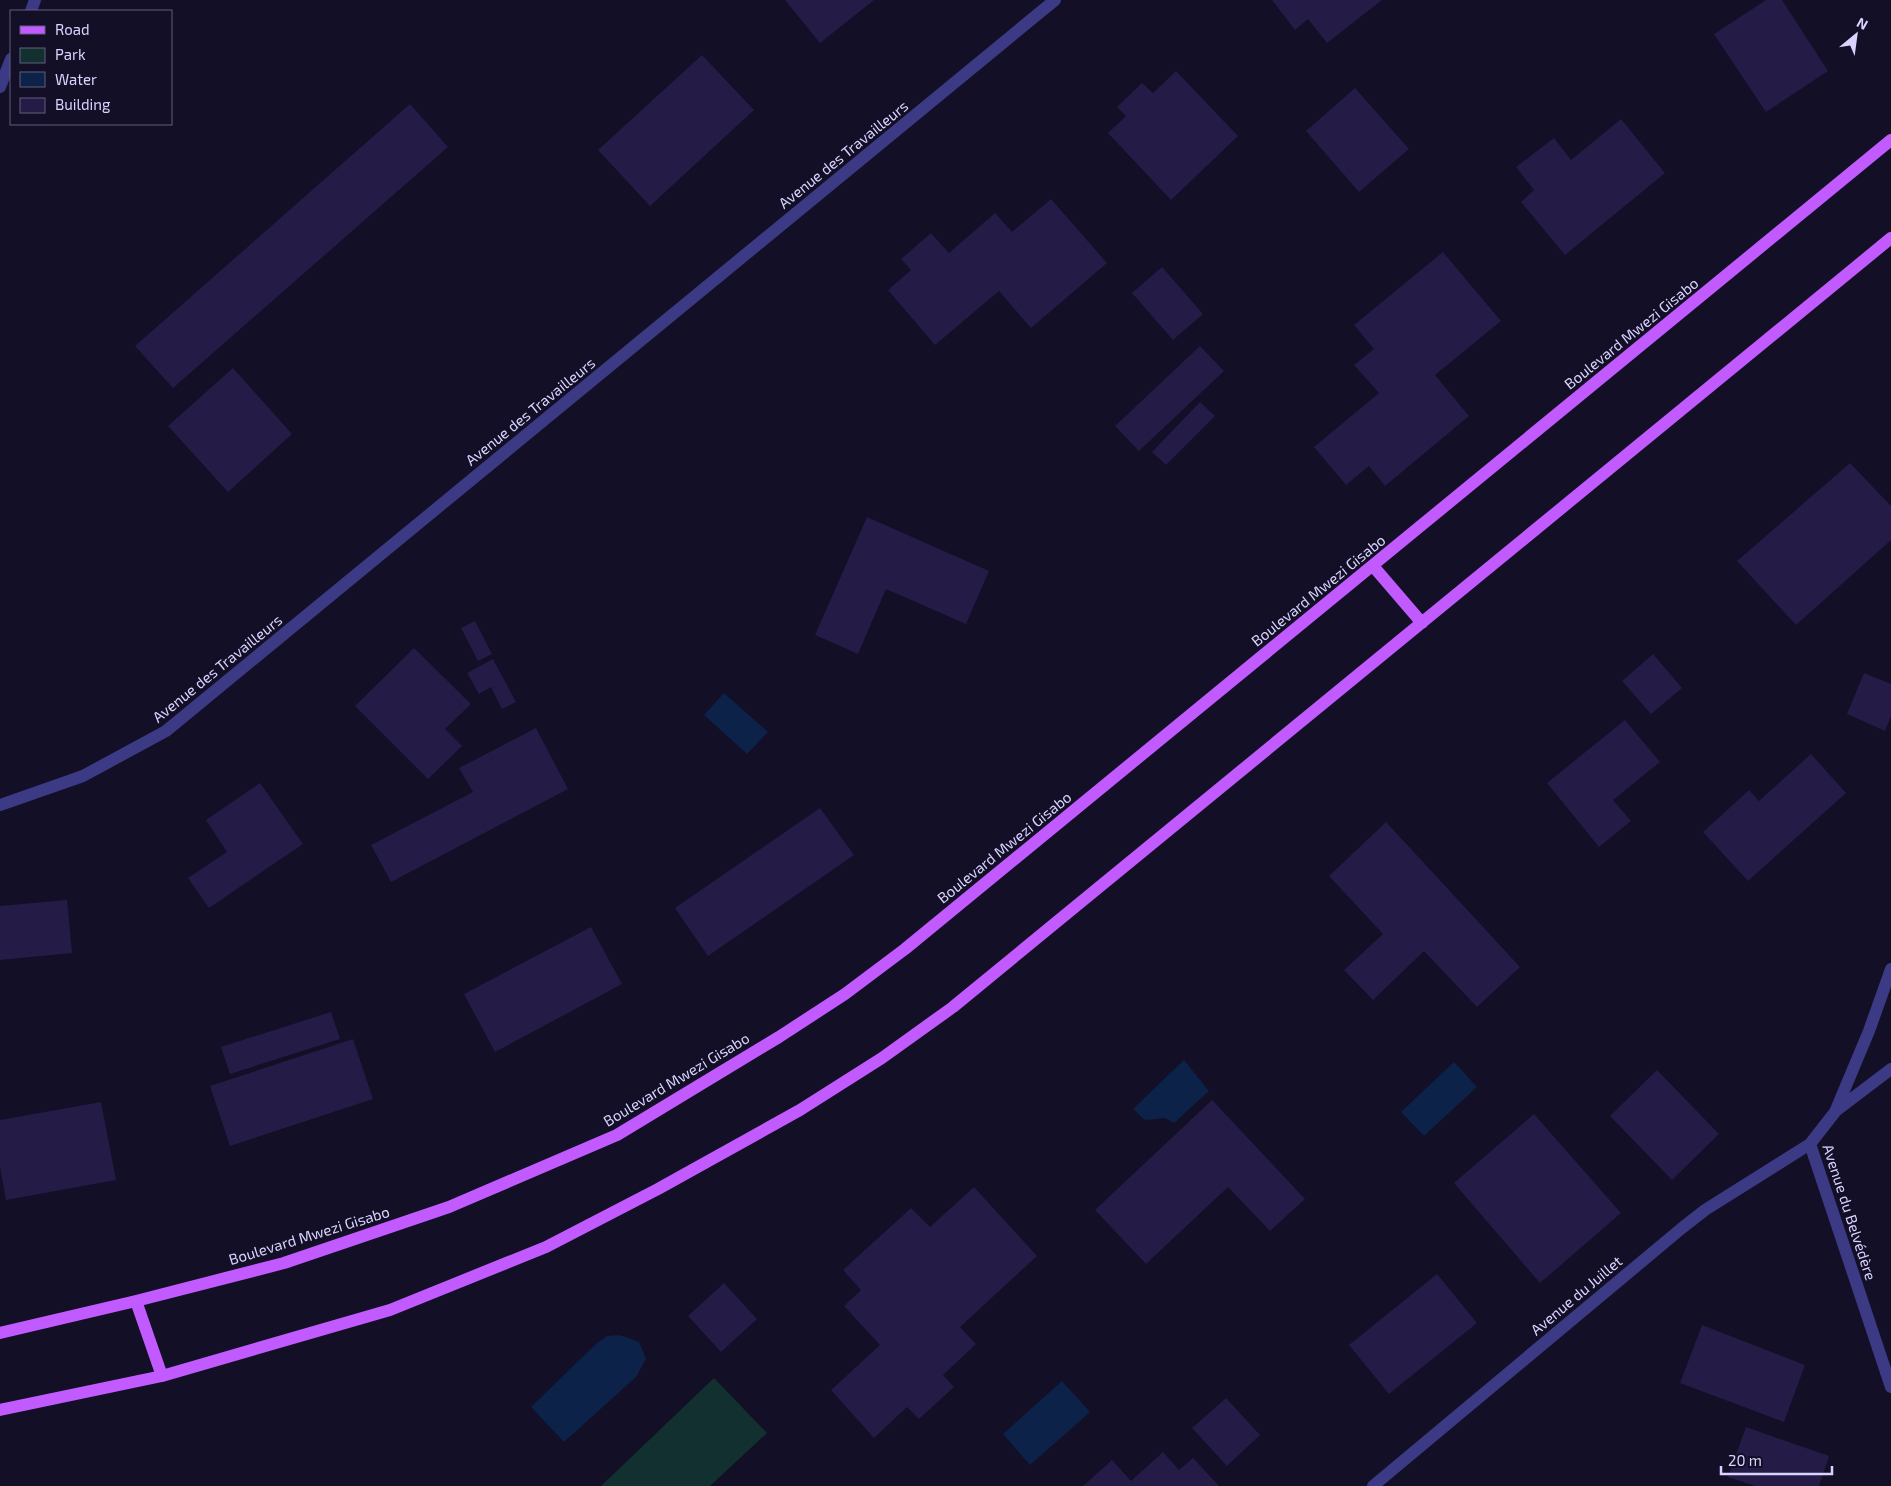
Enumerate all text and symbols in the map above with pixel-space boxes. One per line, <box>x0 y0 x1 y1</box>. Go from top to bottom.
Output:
legend <box>10 10 172 125</box>
north arrow <box>1831 10 1881 60</box>
text: N <box>1854 13 1871 33</box>
text: Road <box>55 20 90 38</box>
text: Park <box>55 45 86 63</box>
text: Water <box>55 70 97 88</box>
text: Building <box>55 95 111 113</box>
street label: Avenue des Travailleurs <box>775 96 911 212</box>
street label: Boulevard Mwezi Gisabo <box>1560 273 1702 393</box>
street label: Avenue des Travailleurs <box>462 353 598 469</box>
street label: Boulevard Mwezi Gisabo <box>1247 530 1389 650</box>
street label: Avenue des Travailleurs <box>149 610 285 726</box>
street label: Boulevard Mwezi Gisabo <box>933 787 1075 907</box>
street label: Boulevard Mwezi Gisabo <box>600 1028 752 1130</box>
street label: Avenue du Belvédère <box>1819 1142 1881 1282</box>
street label: Boulevard Mwezi Gisabo <box>226 1202 392 1268</box>
street label: Avenue du Juillet <box>1527 1251 1626 1338</box>
scale bar <box>1721 1444 1832 1476</box>
text: 20 m <box>1728 1451 1762 1469</box>

